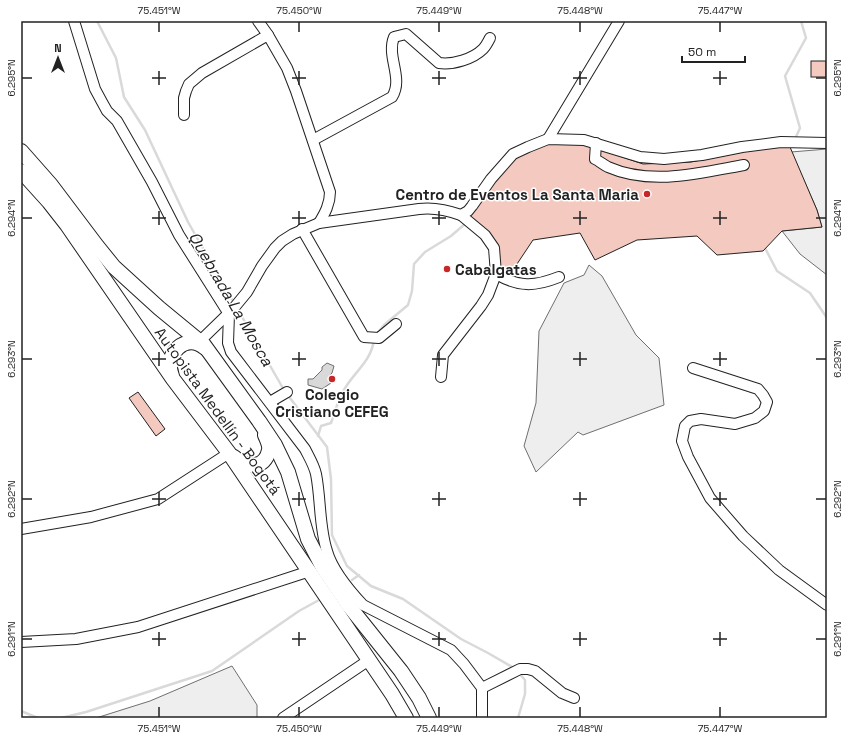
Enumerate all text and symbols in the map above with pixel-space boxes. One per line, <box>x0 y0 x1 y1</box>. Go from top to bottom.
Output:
text: 75.451°W <box>138 4 181 17</box>
text: 75.450°W <box>276 4 322 17</box>
text: 75.449°W <box>416 4 462 17</box>
text: 75.448°W <box>557 4 603 17</box>
text: 75.447°W <box>698 4 743 17</box>
north arrow <box>38 38 78 78</box>
scale bar <box>682 38 745 64</box>
text: N <box>54 41 62 55</box>
text: 50 m <box>688 44 716 60</box>
text: 6.295°N <box>5 59 18 97</box>
text: 6.295°N <box>831 59 844 97</box>
place label: Centro de Eventos La Santa Maria <box>395 185 639 204</box>
marker: Centro de Eventos La Santa Maria <box>642 189 652 199</box>
text: 6.294°N <box>5 199 18 237</box>
text: 6.294°N <box>831 199 844 237</box>
water label: Quebrada La Mosca <box>184 228 278 371</box>
place label: Cabalgatas <box>455 260 537 279</box>
marker: Cabalgatas <box>442 264 452 274</box>
street label: Autopista Medellín - Bogotá <box>151 324 285 499</box>
text: 6.293°N <box>5 340 18 378</box>
text: 6.293°N <box>831 340 844 378</box>
marker: Colegio Cristiano CEFEG <box>327 374 337 384</box>
place label: Colegio Cristiano CEFEG <box>275 385 389 421</box>
text: 6.292°N <box>5 480 18 518</box>
text: 6.292°N <box>831 480 844 518</box>
text: 6.291°N <box>5 621 18 657</box>
text: 6.291°N <box>831 621 844 657</box>
text: 75.451°W <box>138 722 181 735</box>
text: 75.450°W <box>276 722 322 735</box>
text: 75.449°W <box>416 722 462 735</box>
text: 75.448°W <box>557 722 603 735</box>
text: 75.447°W <box>698 722 743 735</box>

